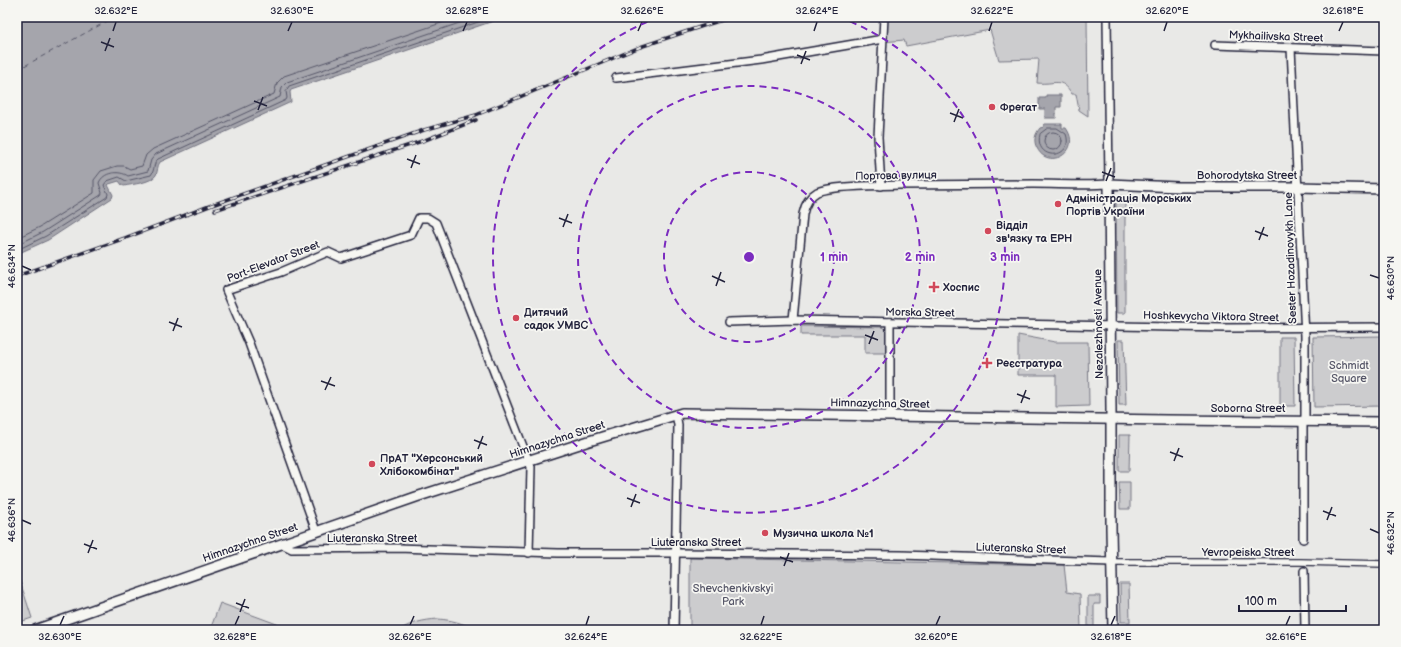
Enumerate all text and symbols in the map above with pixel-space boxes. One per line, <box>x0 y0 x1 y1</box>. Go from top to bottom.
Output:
text: 32.632°E <box>94 5 138 17</box>
text: 32.630°E <box>270 5 314 17</box>
text: 32.628°E <box>445 5 489 17</box>
text: 32.626°E <box>620 5 664 17</box>
text: 32.624°E <box>796 5 839 17</box>
text: 32.622°E <box>971 5 1014 17</box>
text: 32.620°E <box>1145 5 1189 17</box>
text: 32.618°E <box>1322 5 1364 17</box>
street label: Mykhailivska Street <box>1229 28 1324 45</box>
place label: Фрегат <box>1000 101 1038 114</box>
marker: Фрегат <box>987 102 997 112</box>
street label: Портова вулиця <box>855 168 937 183</box>
street label: Bohorodytska Street <box>1197 169 1298 182</box>
street label: Sester Hozadinovykh Lane <box>1282 191 1299 324</box>
place label: Адміністрація Морських Портів України <box>1065 192 1191 218</box>
marker: Адміністрація Морських Портів України <box>1053 199 1063 209</box>
place label: Відділ зв'язку та ЕРН <box>996 219 1072 245</box>
marker: Відділ зв'язку та ЕРН <box>983 226 993 236</box>
street label: Port-Elevator Street <box>225 238 322 285</box>
text: 46.634°N <box>6 244 18 288</box>
centre of rings <box>742 250 756 264</box>
text: 1 min <box>820 250 848 265</box>
text: 2 min <box>905 250 935 265</box>
text: 3 min <box>990 250 1020 265</box>
text: 46.630°N <box>1385 256 1397 300</box>
street label: Nezalezhnosti Avenue <box>1091 268 1106 379</box>
marker: Хоспис <box>928 281 940 293</box>
place label: Хоспис <box>942 281 980 294</box>
street label: Morska Street <box>885 305 955 320</box>
place label: Дитячий садок УМВС <box>524 306 589 332</box>
street label: Hoshkevycha Viktora Street <box>1143 309 1280 324</box>
marker: Дитячий садок УМВС <box>511 313 521 323</box>
marker: Реєстратура <box>981 357 993 369</box>
place label: Реєстратура <box>996 357 1062 370</box>
park label: Schmidt Square <box>1329 359 1370 385</box>
street label: Himnazychna Street <box>830 396 930 411</box>
street label: Soborna Street <box>1211 402 1286 415</box>
street label: Himnazychna Street <box>508 418 607 461</box>
place label: ПрАТ "Херсонський Хлібокомбінат" <box>379 452 483 478</box>
marker: ПрАТ "Херсонський Хлібокомбінат" <box>367 459 377 469</box>
text: 46.636°N <box>6 498 18 542</box>
text: 46.632°N <box>1385 511 1397 555</box>
street label: Himnazychna Street <box>201 520 300 565</box>
place label: Музична школа №1 <box>773 527 874 540</box>
marker: Музична школа №1 <box>760 528 770 538</box>
street label: Liuteranska Street <box>327 532 418 545</box>
street label: Liuteranska Street <box>651 536 742 549</box>
street label: Liuteranska Street <box>975 540 1067 557</box>
street label: Yevropeiska Street <box>1201 546 1295 559</box>
park label: Shevchenkivskyi Park <box>693 582 773 608</box>
scale bar <box>1239 587 1346 613</box>
text: 100 m <box>1245 594 1277 609</box>
text: 32.630°E <box>38 631 82 643</box>
text: 32.628°E <box>213 631 257 643</box>
text: 32.626°E <box>388 631 432 643</box>
text: 32.624°E <box>565 631 608 643</box>
text: 32.622°E <box>740 631 783 643</box>
text: 32.620°E <box>914 631 958 643</box>
text: 32.618°E <box>1090 631 1132 643</box>
text: 32.616°E <box>1265 631 1307 643</box>

